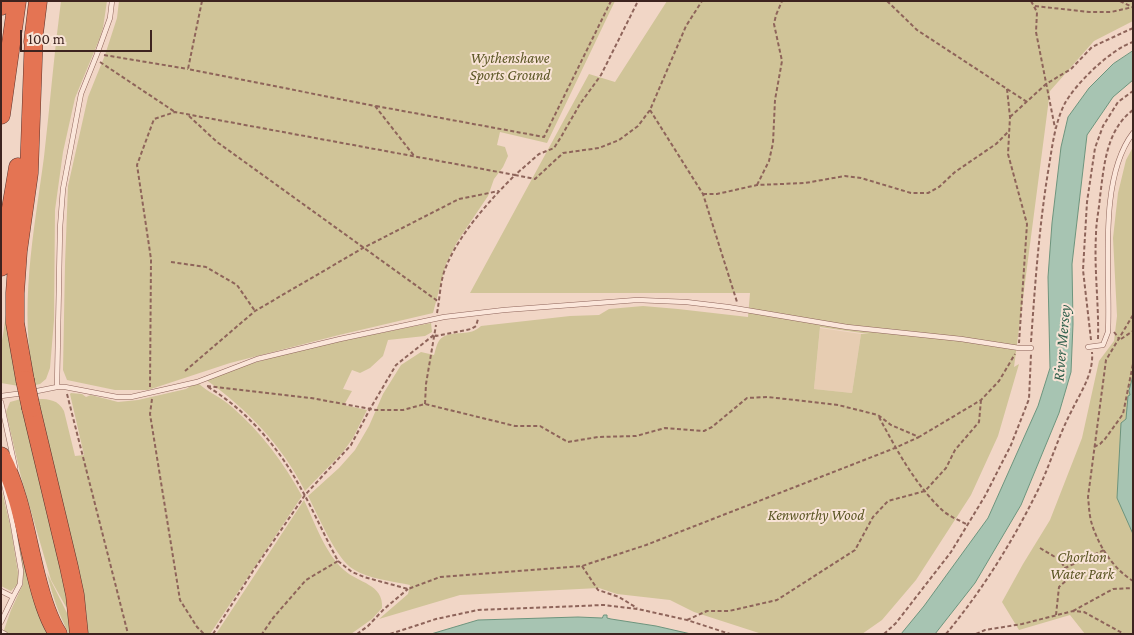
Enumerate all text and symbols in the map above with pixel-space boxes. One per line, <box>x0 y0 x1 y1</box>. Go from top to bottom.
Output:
scale bar <box>22 20 155 52</box>
text: 100 m <box>28 31 65 47</box>
park label: Wythenshawe Sports Ground <box>470 49 550 84</box>
water label: River Mersey <box>1049 304 1075 382</box>
park label: Kenworthy Wood <box>768 506 864 524</box>
park label: Chorlton Water Park <box>1050 548 1114 583</box>

